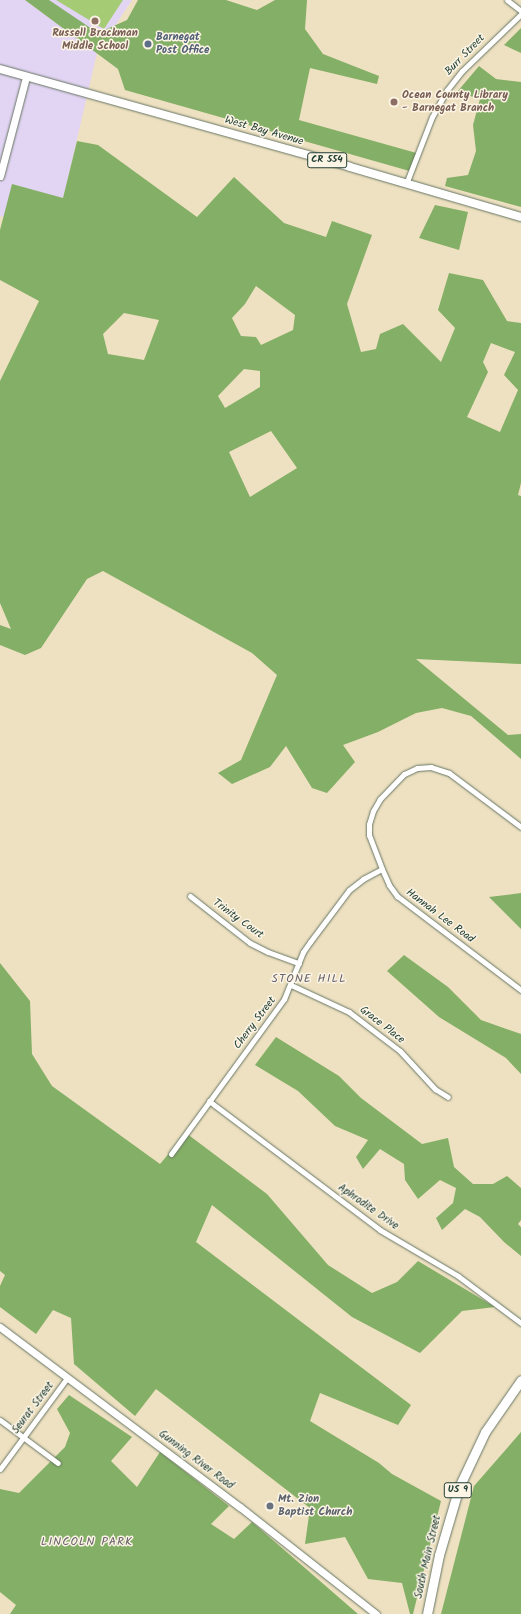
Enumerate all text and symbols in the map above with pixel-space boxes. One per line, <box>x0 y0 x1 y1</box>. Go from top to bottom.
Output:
marker: Russell Brackman Middle School <box>90 16 100 26</box>
place label: Russell Brackman Middle School <box>52 27 138 53</box>
place label: Barnegat Post Office <box>156 31 209 57</box>
street label: Burr Street <box>442 32 488 78</box>
marker: Barnegat Post Office <box>143 39 153 49</box>
place label: Ocean County Library - Barnegat Branch <box>402 89 508 115</box>
marker: Ocean County Library - Barnegat Branch <box>389 97 399 107</box>
street label: West Bay Avenue <box>223 113 305 149</box>
road number: CR 554 <box>307 152 347 168</box>
street label: Hannah Lee Road <box>403 886 477 946</box>
street label: Trinity Court <box>210 896 266 942</box>
district label: STONE HILL <box>272 972 346 986</box>
street label: Cherry Street <box>231 994 279 1052</box>
street label: Grace Place <box>357 1003 407 1047</box>
street label: Aphrodite Drive <box>335 1181 401 1233</box>
street label: Seurat Street <box>9 1379 57 1437</box>
street label: Gunning River Road <box>156 1427 236 1493</box>
road number: US 9 <box>443 1482 473 1498</box>
place label: Mt. Zion Baptist Church <box>278 1493 352 1519</box>
marker: Mt. Zion Baptist Church <box>265 1501 275 1511</box>
street label: South Main Street <box>412 1514 444 1600</box>
district label: LINCOLN PARK <box>41 1535 133 1549</box>

